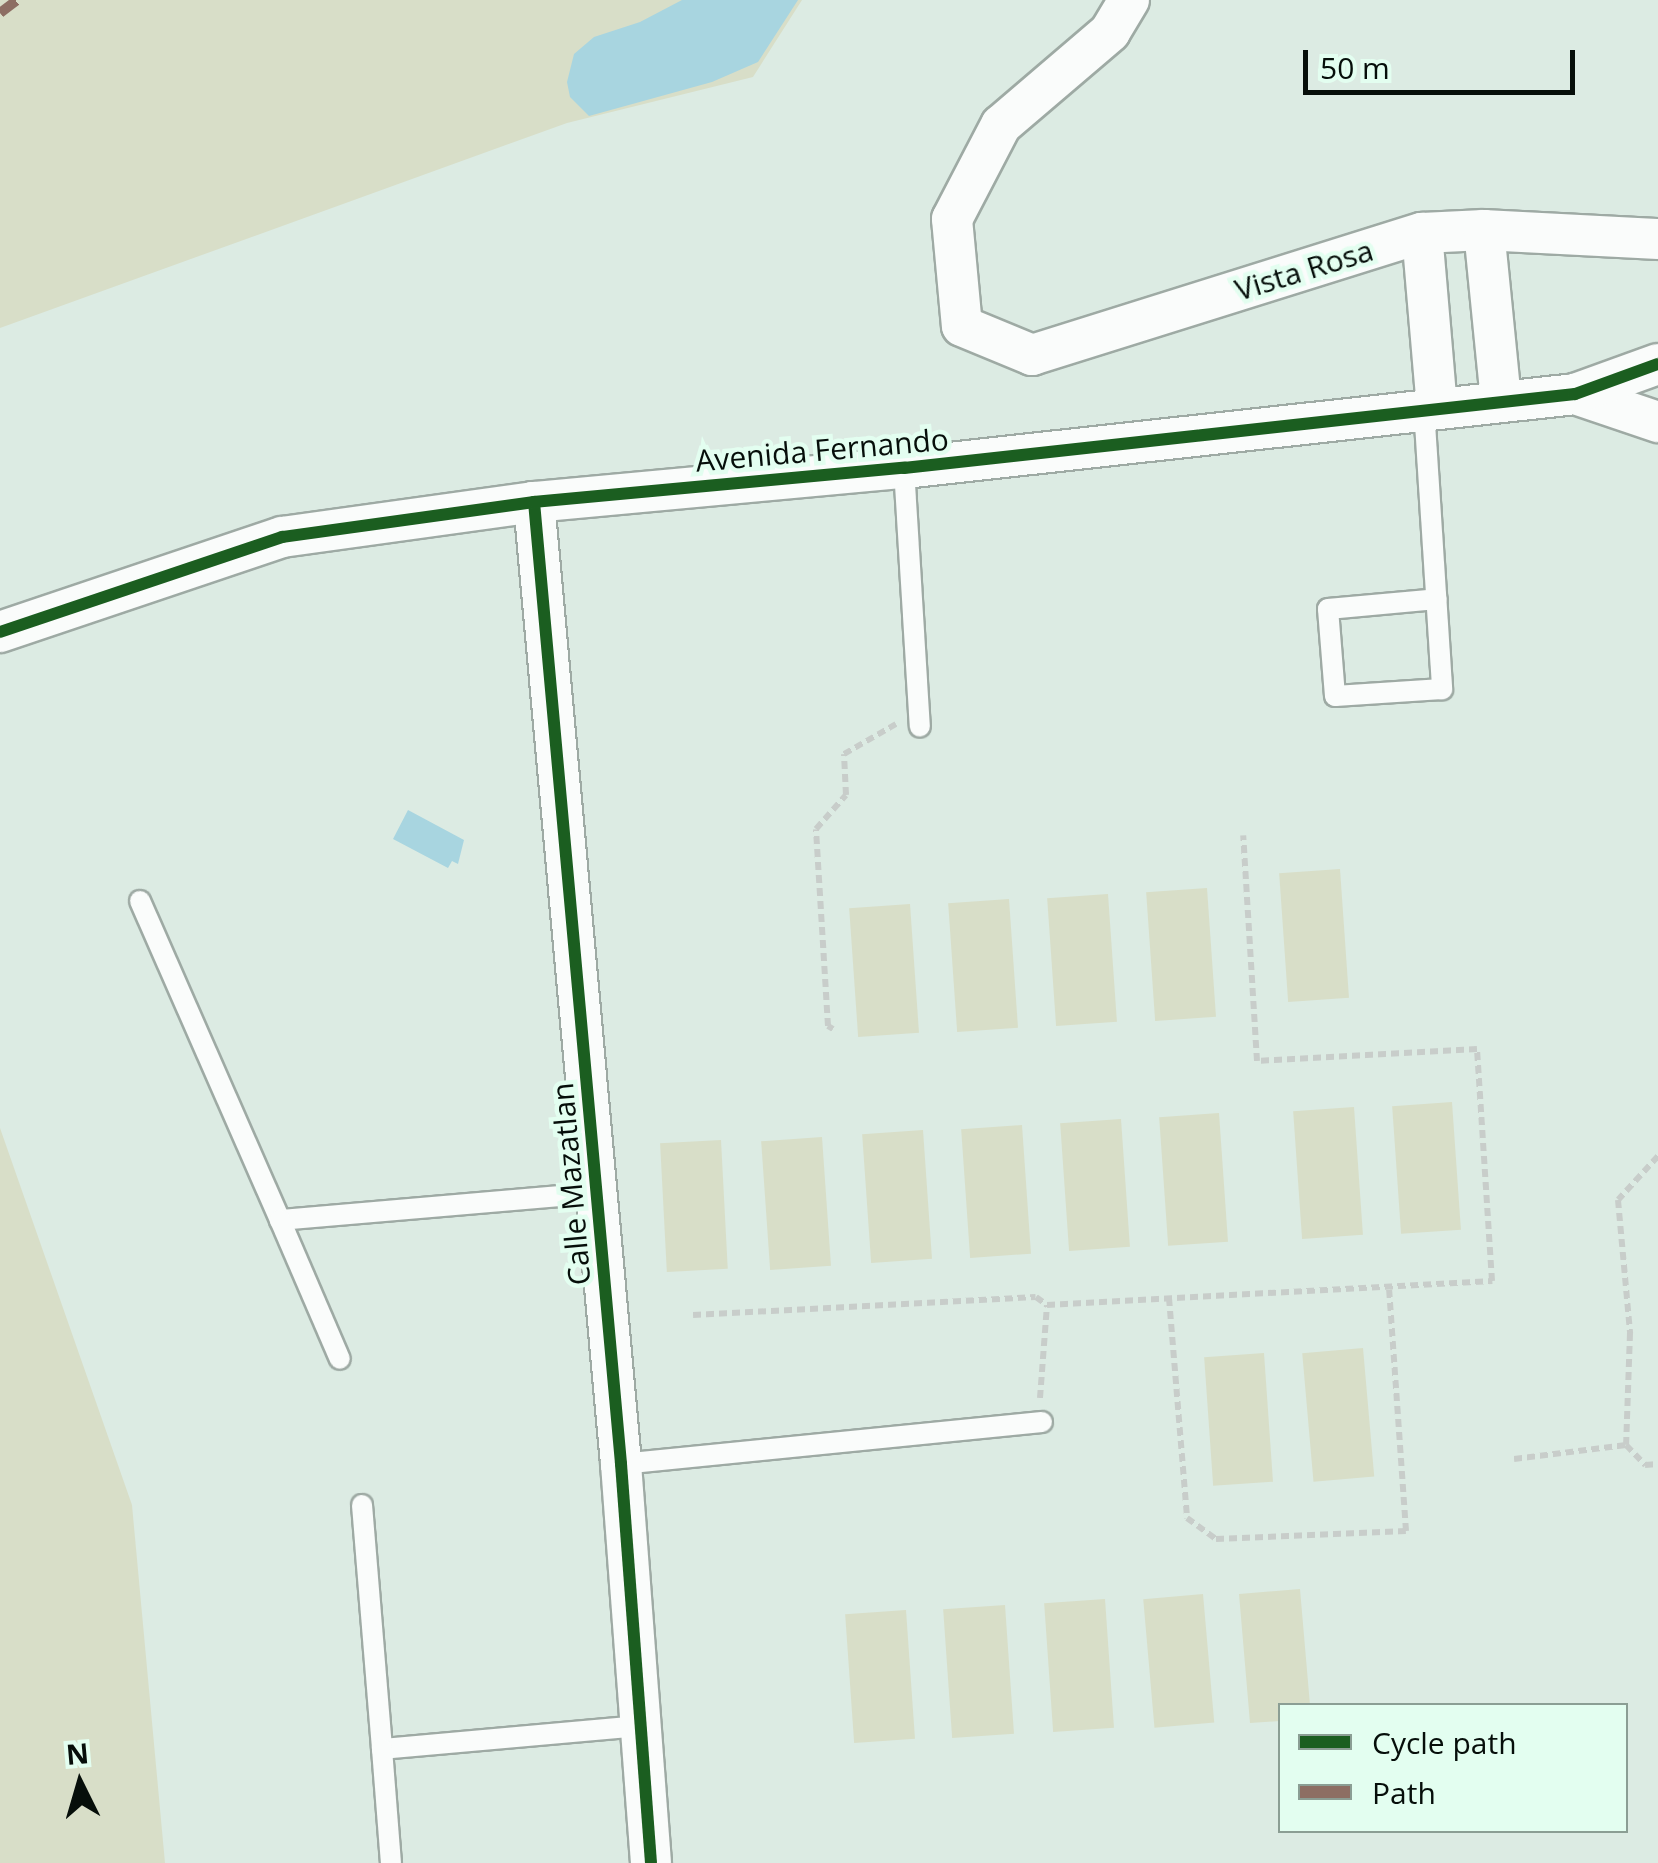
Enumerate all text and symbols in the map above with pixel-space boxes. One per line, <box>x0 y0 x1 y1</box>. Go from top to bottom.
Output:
scale bar <box>1308 30 1580 92</box>
text: 50 m <box>1320 47 1390 88</box>
street label: Vista Rosa <box>1231 232 1377 308</box>
street label: Avenida Fernando <box>694 421 950 479</box>
street label: Calle Mazatlan <box>544 1081 598 1287</box>
legend <box>1278 1703 1628 1833</box>
text: Cycle path <box>1372 1722 1517 1763</box>
north arrow <box>30 1733 130 1833</box>
text: N <box>64 1733 90 1773</box>
text: Path <box>1372 1772 1436 1813</box>

